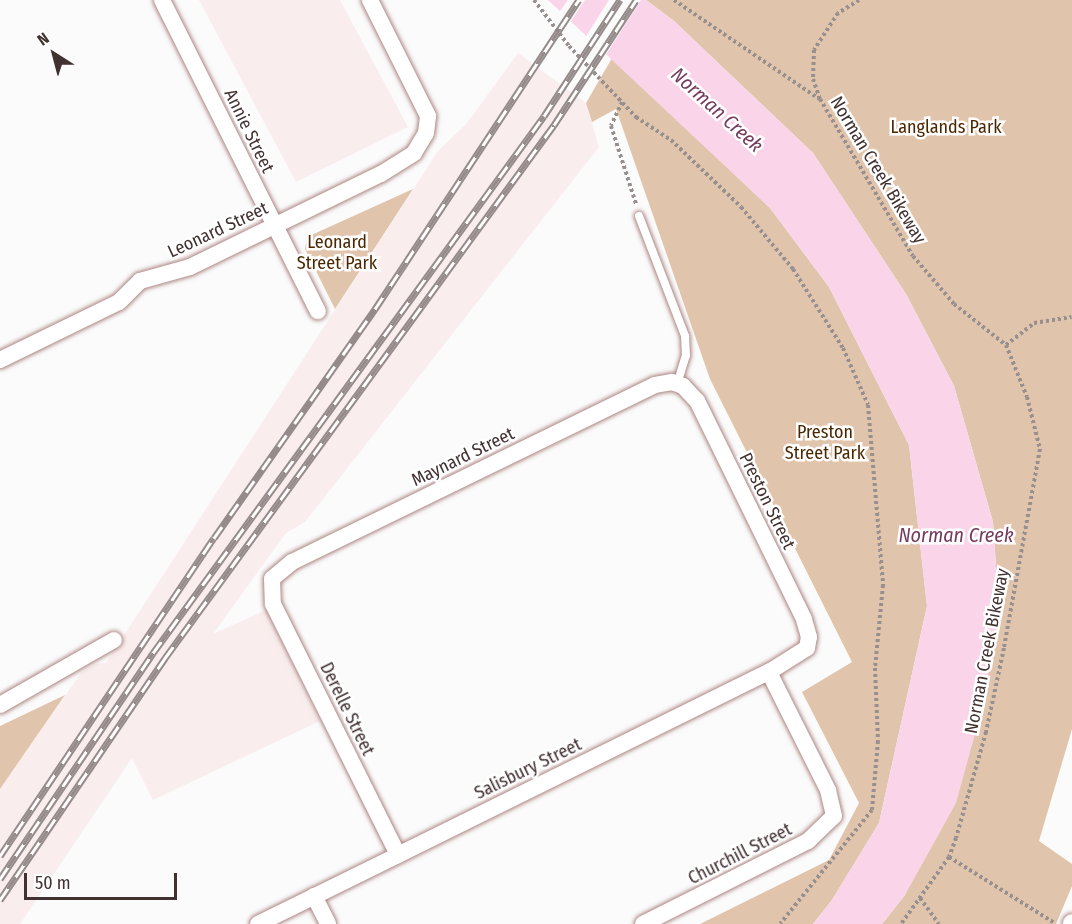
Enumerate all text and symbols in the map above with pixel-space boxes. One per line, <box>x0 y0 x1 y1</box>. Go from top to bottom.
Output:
north arrow <box>24 24 84 84</box>
text: N <box>34 29 53 50</box>
water label: Norman Creek <box>666 63 768 157</box>
street label: Annie Street <box>219 86 279 176</box>
street label: Norman Creek Bikeway <box>826 93 930 247</box>
park label: Langlands Park <box>890 116 1002 138</box>
street label: Leonard Street <box>164 197 272 263</box>
park label: Leonard Street Park <box>297 232 377 274</box>
park label: Preston Street Park <box>785 422 865 464</box>
street label: Maynard Street <box>408 423 518 491</box>
street label: Preston Street <box>734 449 800 553</box>
water label: Norman Creek <box>898 523 1014 547</box>
street label: Norman Creek Bikeway <box>960 567 1014 735</box>
street label: Derelle Street <box>315 659 379 759</box>
street label: Salisbury Street <box>471 734 585 804</box>
street label: Churchill Street <box>685 819 795 889</box>
scale bar <box>27 861 180 899</box>
text: 50 m <box>35 872 71 894</box>

